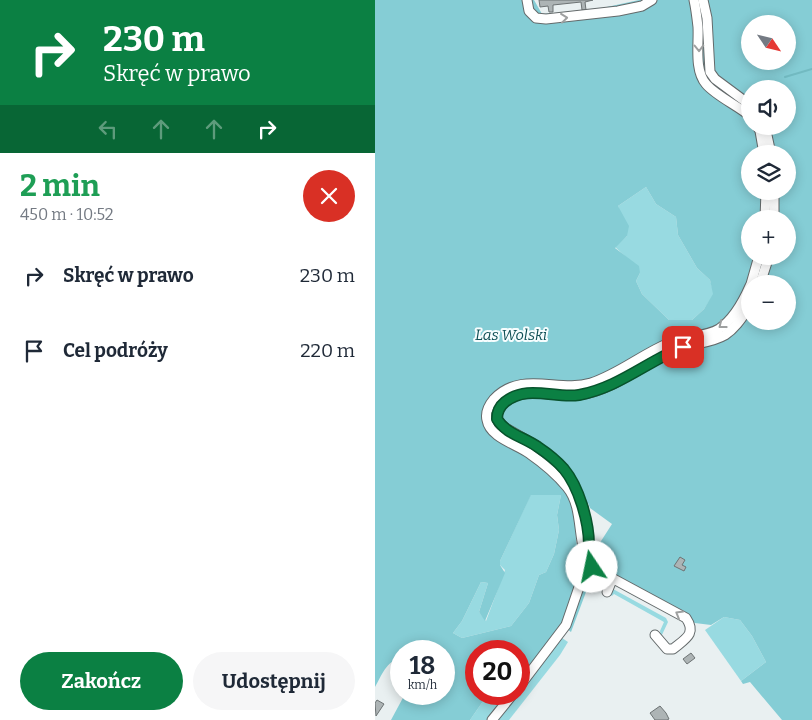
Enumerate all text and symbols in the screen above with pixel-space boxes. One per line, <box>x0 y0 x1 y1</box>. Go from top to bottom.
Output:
one-way arrow <box>560 12 568 23</box>
north arrow <box>741 15 796 70</box>
map controls <box>741 15 796 330</box>
text: 230 m <box>103 18 205 60</box>
icon: right <box>20 20 85 85</box>
one-way arrow <box>693 45 704 53</box>
text: Skręć w prawo <box>103 60 251 87</box>
button: sound <box>741 80 796 135</box>
icon: left <box>94 115 122 143</box>
icon: ahead <box>147 115 175 143</box>
icon: ahead <box>200 115 228 143</box>
icon: right <box>253 115 281 143</box>
button: layers <box>741 145 796 200</box>
text: 2 min <box>20 168 100 204</box>
button: close <box>303 170 355 222</box>
text: 450 m · 10:52 <box>20 205 114 224</box>
button: + <box>741 210 796 265</box>
icon: right <box>20 262 48 290</box>
text: Skręć w prawo <box>63 264 194 287</box>
text: 230 m <box>300 264 355 287</box>
button: − <box>741 275 796 330</box>
one-way arrow <box>718 319 728 328</box>
park label: Las Wolski <box>475 326 547 344</box>
pin <box>662 326 704 368</box>
icon: arrive <box>669 333 697 361</box>
icon: arrive <box>20 337 48 365</box>
text: Cel podróży <box>63 339 168 362</box>
text: 220 m <box>300 339 355 362</box>
position arrow <box>565 540 617 592</box>
one-way arrow <box>676 611 685 621</box>
speed limit sign: 20 <box>465 640 530 705</box>
text: 18 <box>410 651 435 681</box>
button: Zakończ <box>20 652 183 710</box>
button: Udostępnij <box>193 652 355 710</box>
text: km/h <box>408 678 437 692</box>

